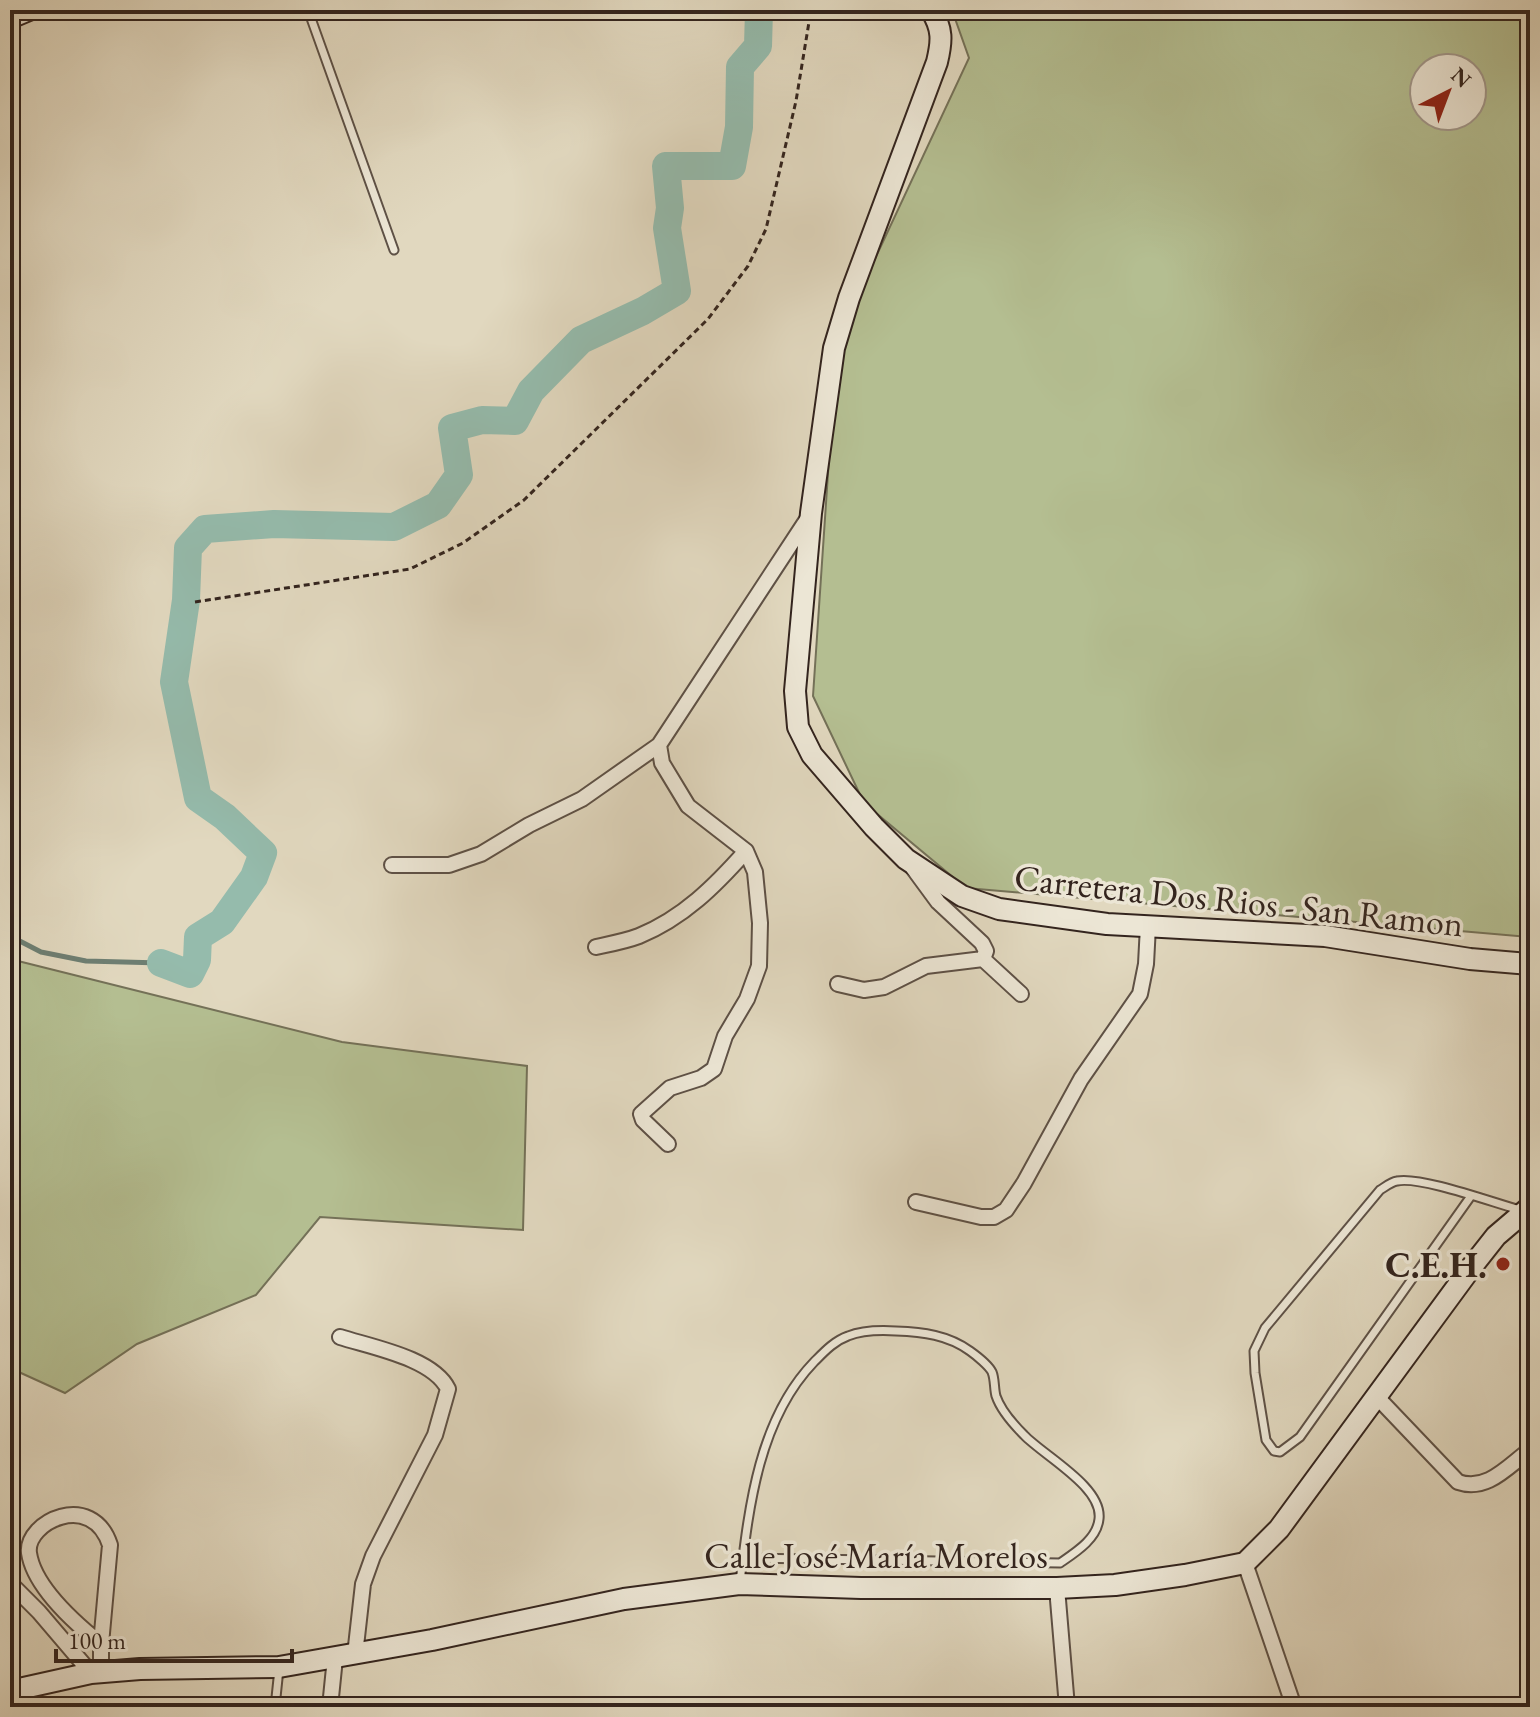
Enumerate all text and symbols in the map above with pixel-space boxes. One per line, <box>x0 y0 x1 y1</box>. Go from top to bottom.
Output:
north arrow <box>1408 52 1488 132</box>
text: N <box>1445 61 1478 94</box>
street label: Carretera Dos Rios - San Ramon <box>1012 854 1466 947</box>
place label: C.E.H. <box>1385 1241 1487 1288</box>
marker: C.E.H. <box>1494 1255 1512 1273</box>
street label: Calle José María Morelos <box>704 1532 1048 1579</box>
scale bar <box>56 1613 292 1663</box>
text: 100 m <box>68 1625 126 1656</box>

